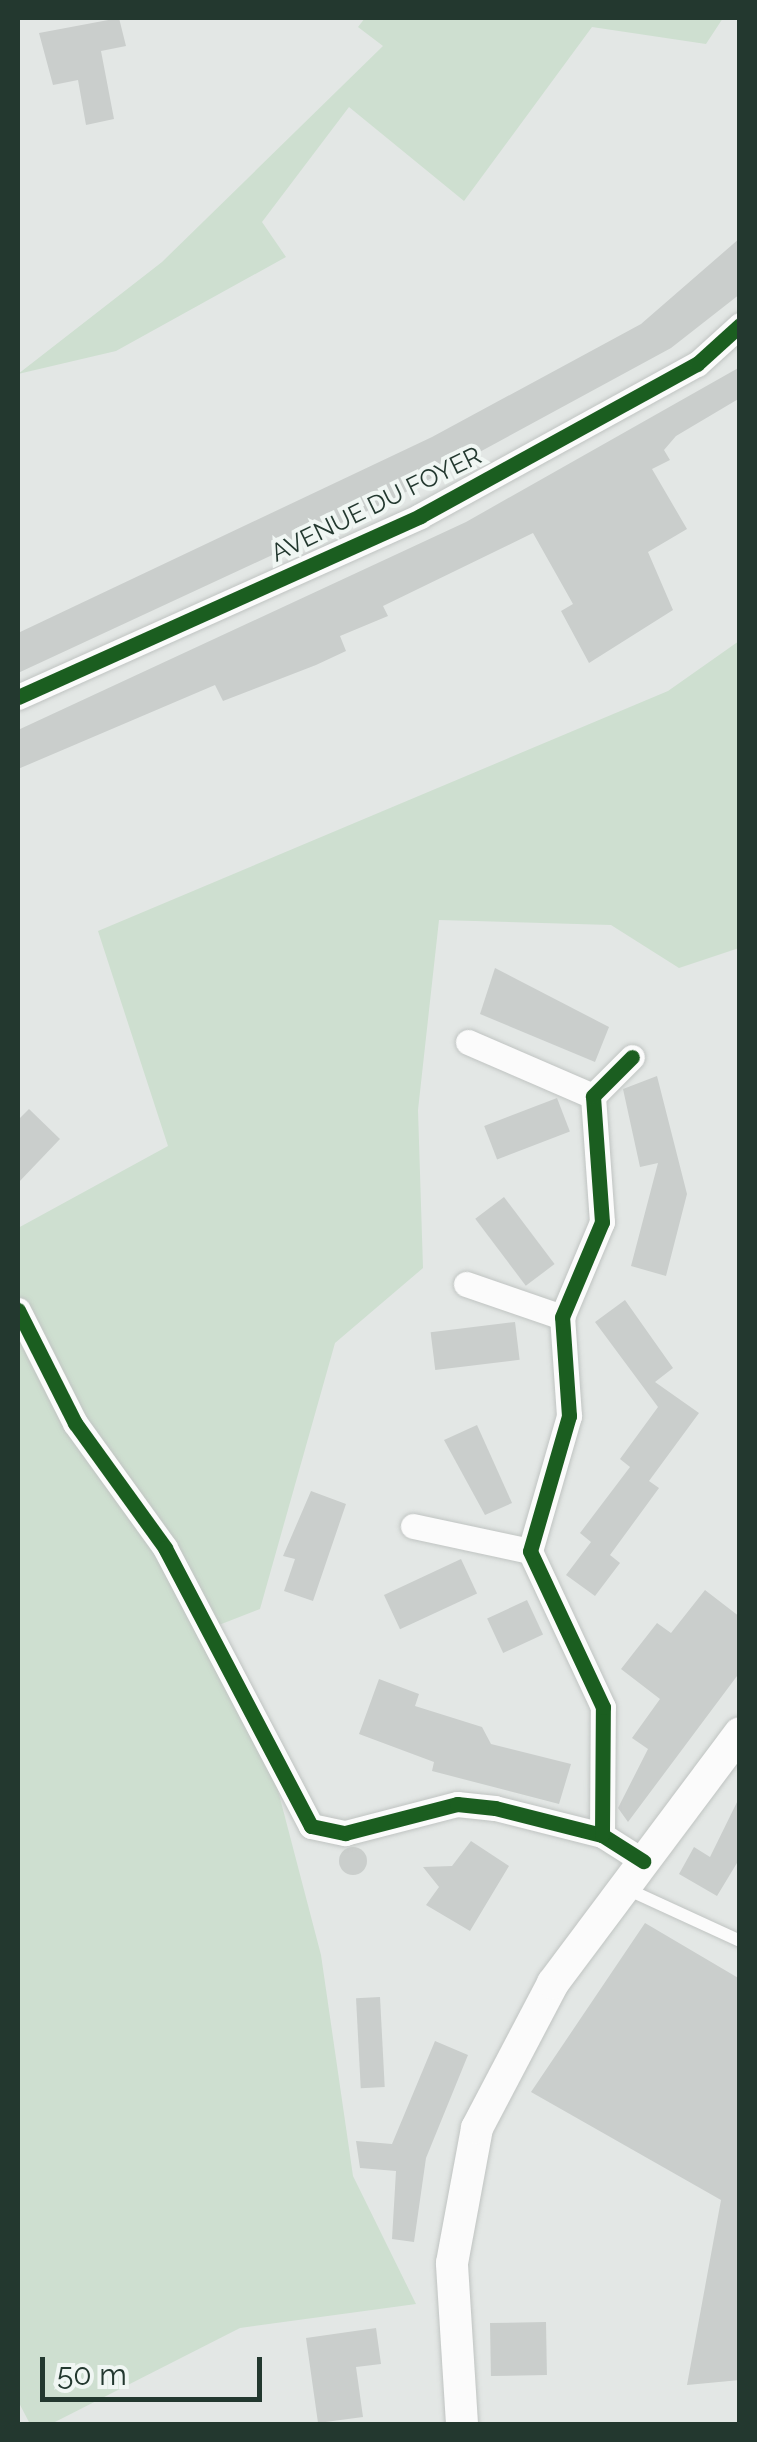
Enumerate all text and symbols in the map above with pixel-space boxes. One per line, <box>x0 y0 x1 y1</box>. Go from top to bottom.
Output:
street label: AVENUE DU FOYER <box>266 440 486 568</box>
scale bar <box>45 2337 268 2399</box>
text: 50 m <box>57 2357 127 2392</box>

